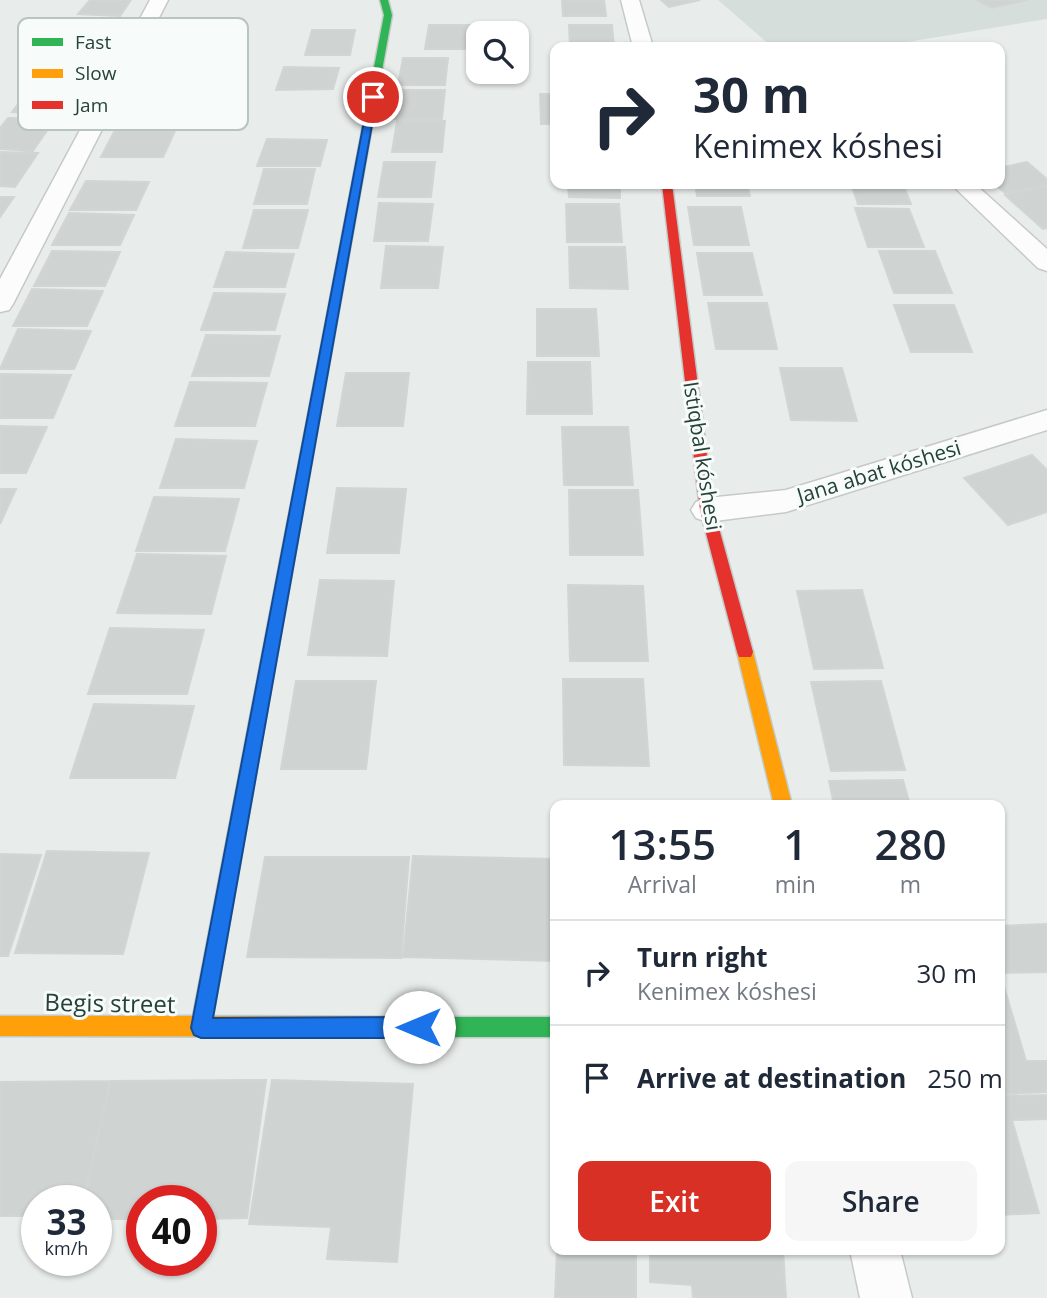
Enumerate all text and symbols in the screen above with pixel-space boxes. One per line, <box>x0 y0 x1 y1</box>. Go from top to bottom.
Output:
legend <box>18 18 248 130</box>
map controls <box>466 21 529 84</box>
button: search <box>466 21 529 84</box>
text: Fast <box>75 29 111 55</box>
text: Slow <box>75 60 117 86</box>
text: 30 m <box>693 61 810 127</box>
pin <box>343 67 403 127</box>
icon: right <box>578 70 669 161</box>
icon: arrive <box>354 78 392 116</box>
text: Jam <box>73 92 108 118</box>
text: Kenimex kóshesi <box>693 124 943 167</box>
street label: Istiqbal kóshesi <box>677 379 729 532</box>
street label: Jana abat kóshesi <box>791 433 964 510</box>
text: 13:55 <box>609 815 716 872</box>
text: 1 <box>783 815 807 872</box>
text: 280 <box>874 815 946 872</box>
text: Arrival <box>628 868 697 900</box>
text: min <box>775 868 816 900</box>
text: m <box>900 868 921 900</box>
text: Turn right <box>637 939 768 975</box>
icon: right <box>578 954 616 992</box>
text: 30 m <box>916 955 977 991</box>
text: Kenimex kóshesi <box>637 975 817 1007</box>
street label: Begis street <box>44 985 176 1020</box>
position arrow <box>382 990 456 1064</box>
icon: arrive <box>578 1059 616 1097</box>
text: Arrive at destination <box>637 1060 906 1096</box>
text: 250 m <box>927 1060 1003 1096</box>
button: Exit <box>578 1161 771 1241</box>
button: Share <box>785 1161 977 1241</box>
speed limit sign: 40 <box>126 1185 217 1276</box>
text: 33 <box>46 1198 87 1245</box>
text: km/h <box>45 1236 88 1260</box>

